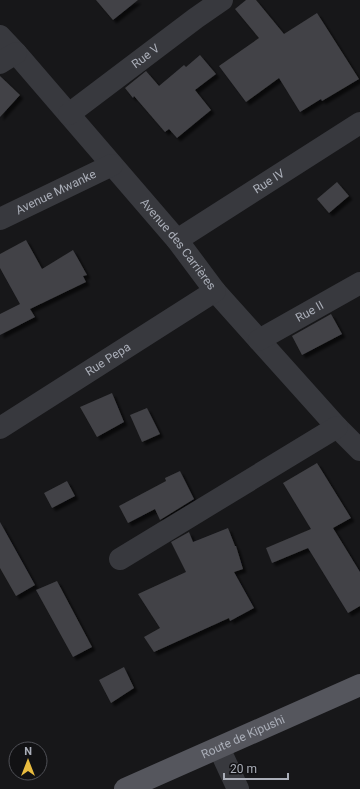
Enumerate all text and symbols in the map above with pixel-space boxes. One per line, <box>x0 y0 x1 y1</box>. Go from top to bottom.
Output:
street label: Rue V <box>129 41 162 71</box>
street label: Rue IV <box>251 166 287 196</box>
street label: Avenue Mwanke <box>13 167 98 217</box>
street label: Avenue des Carrières <box>137 196 219 293</box>
street label: Rue II <box>293 298 326 325</box>
street label: Rue Pepa <box>83 340 133 379</box>
street label: Route de Kipushi <box>199 712 287 761</box>
north arrow <box>8 741 48 781</box>
text: N <box>24 745 32 758</box>
scale bar <box>224 755 288 781</box>
text: 20 m <box>230 762 257 776</box>

